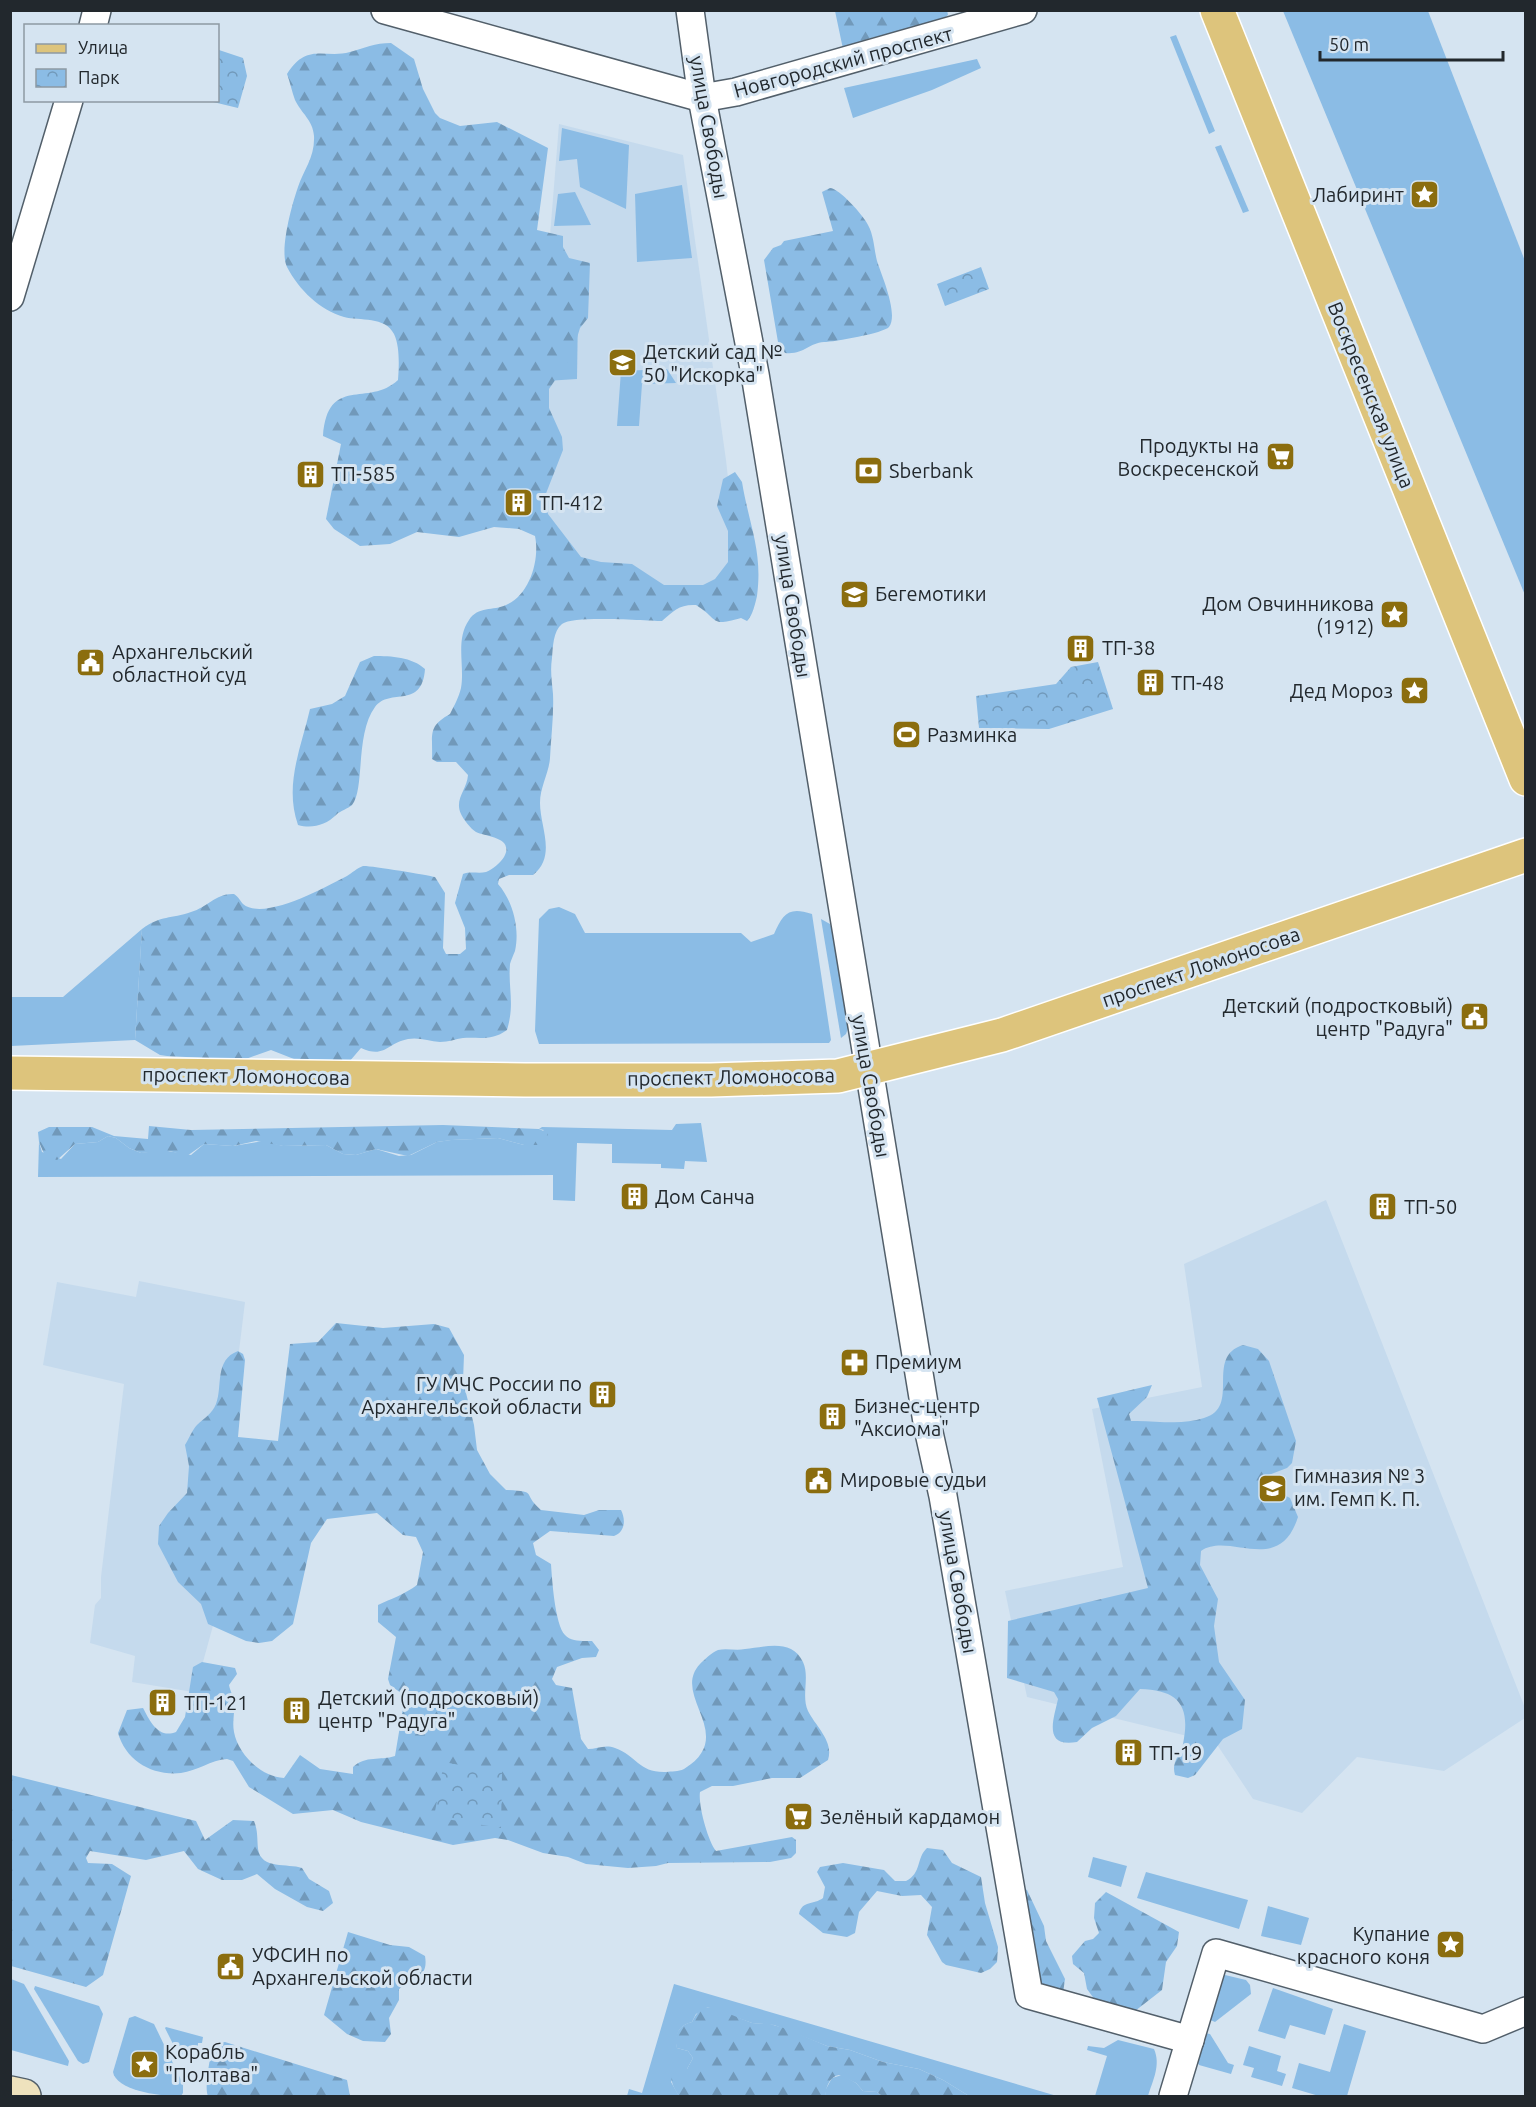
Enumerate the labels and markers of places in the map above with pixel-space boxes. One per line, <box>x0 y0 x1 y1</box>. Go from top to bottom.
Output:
place icon: Лабиринт <box>1409 179 1441 211</box>
place label: Лабиринт <box>1312 183 1404 206</box>
place label: Детский сад № 50 "Искорка" <box>643 340 783 386</box>
school or university icon: Детский сад № 50 "Искорка" <box>606 347 638 379</box>
place label: Продукты на Воскресенской <box>1118 434 1259 480</box>
supermarket icon: Продукты на Воскресенской <box>1264 441 1296 473</box>
bank icon: Sberbank <box>852 455 884 487</box>
building icon: ТП-585 <box>294 458 326 490</box>
place label: Sberbank <box>889 459 973 482</box>
place label: ТП-585 <box>331 462 396 485</box>
building icon: ТП-412 <box>502 487 534 519</box>
place label: ТП-412 <box>539 491 604 514</box>
school or university icon: Бегемотики <box>838 578 870 610</box>
place label: Бегемотики <box>875 582 987 605</box>
place label: Дом Овчинникова (1912) <box>1202 592 1374 638</box>
place icon: Дом Овчинникова (1912) <box>1379 599 1411 631</box>
building icon: ТП-38 <box>1065 632 1097 664</box>
place label: ТП-38 <box>1102 636 1155 659</box>
place label: Архангельский областной суд <box>112 640 253 686</box>
public building icon: Архангельский областной суд <box>75 647 107 679</box>
building icon: ТП-48 <box>1134 667 1166 699</box>
place label: ТП-48 <box>1171 671 1224 694</box>
place icon: Дед Мороз <box>1398 675 1430 707</box>
place label: Дед Мороз <box>1290 679 1393 702</box>
sports icon: Разминка <box>890 719 922 751</box>
place label: Разминка <box>927 723 1017 746</box>
place label: Детский (подростковый) центр "Радуга" <box>1223 994 1453 1040</box>
public building icon: Детский (подростковый) центр "Радуга" <box>1458 1001 1490 1033</box>
building icon: Дом Санча <box>618 1181 650 1213</box>
place label: Дом Санча <box>655 1185 755 1208</box>
building icon: ТП-50 <box>1367 1191 1399 1223</box>
place label: ТП-50 <box>1404 1195 1457 1218</box>
pharmacy icon: Премиум <box>838 1346 870 1378</box>
place label: Премиум <box>875 1350 962 1373</box>
place label: ГУ МЧС России по Архангельской области <box>361 1372 582 1418</box>
building icon: ГУ МЧС России по Архангельской области <box>587 1379 619 1411</box>
place label: Бизнес-центр "Аксиома" <box>854 1394 980 1440</box>
building icon: Бизнес-центр "Аксиома" <box>817 1401 849 1433</box>
public building icon: Мировые судьи <box>803 1464 835 1496</box>
place label: Гимназия № 3 им. Гемп К. П. <box>1294 1464 1425 1510</box>
place label: Мировые судьи <box>840 1468 987 1491</box>
school or university icon: Гимназия № 3 им. Гемп К. П. <box>1257 1472 1289 1504</box>
place label: Детский (подросковый) центр "Радуга" <box>318 1686 539 1732</box>
building icon: ТП-121 <box>147 1687 179 1719</box>
place label: ТП-121 <box>184 1691 249 1714</box>
building icon: Детский (подросковый) центр "Радуга" <box>281 1694 313 1726</box>
building icon: ТП-19 <box>1112 1737 1144 1769</box>
place label: ТП-19 <box>1149 1741 1202 1764</box>
supermarket icon: Зелёный кардамон <box>783 1801 815 1833</box>
place label: Зелёный кардамон <box>820 1805 1000 1828</box>
place label: Купание красного коня <box>1297 1922 1430 1968</box>
place icon: Купание красного коня <box>1435 1929 1467 1961</box>
place label: УФСИН по Архангельской области <box>252 1943 473 1989</box>
public building icon: УФСИН по Архангельской области <box>215 1951 247 1983</box>
place label: Корабль "Полтава" <box>165 2040 258 2086</box>
place icon: Корабль "Полтава" <box>128 2048 160 2080</box>

